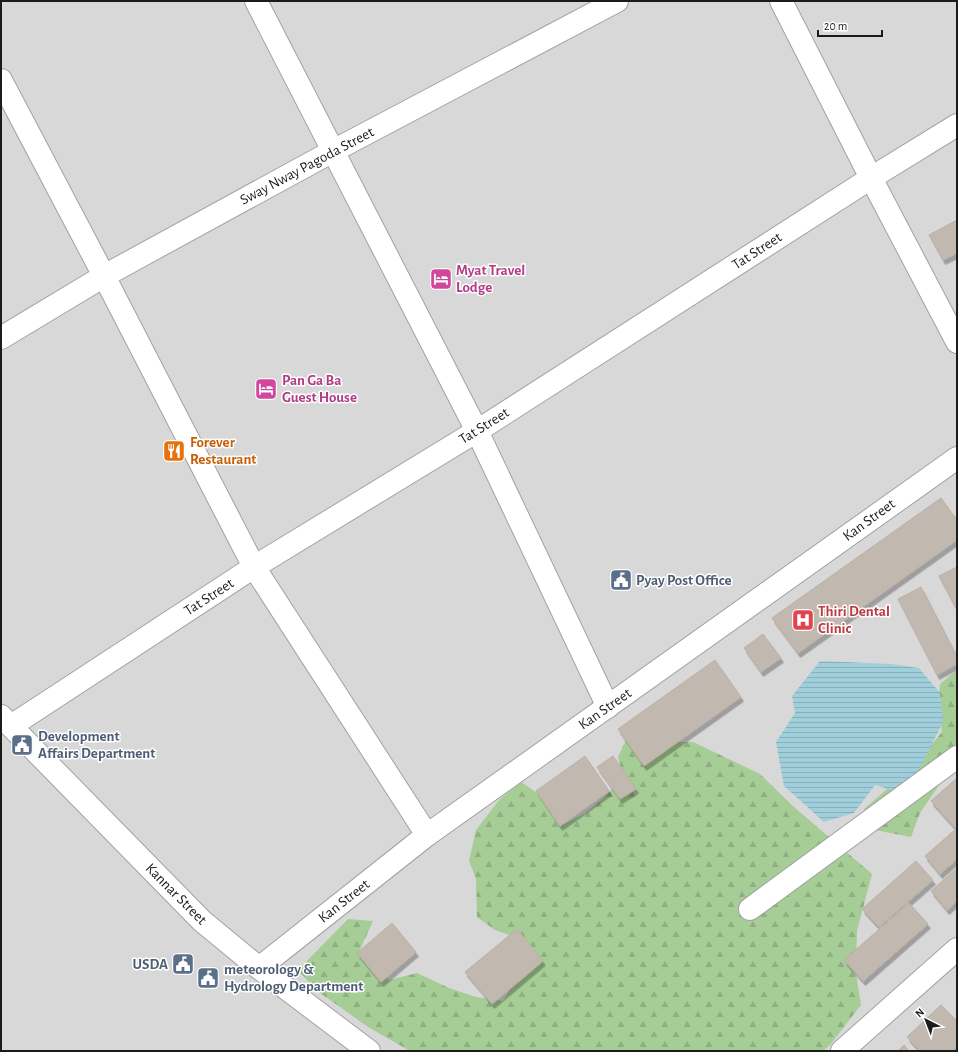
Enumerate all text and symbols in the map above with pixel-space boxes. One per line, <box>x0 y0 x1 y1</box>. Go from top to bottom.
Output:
scale bar <box>818 12 882 38</box>
text: 20 m <box>824 20 847 32</box>
street label: Sway Nway Pagoda Street <box>238 124 376 208</box>
street label: Tat Street <box>729 229 785 273</box>
place label: Myat Travel Lodge <box>456 263 525 295</box>
hotel icon: Myat Travel Lodge <box>428 266 454 292</box>
place label: Pan Ga Ba Guest House <box>282 373 357 405</box>
hotel icon: Pan Ga Ba Guest House <box>253 376 279 402</box>
street label: Tat Street <box>456 405 512 447</box>
place label: Forever Restaurant <box>190 435 256 467</box>
restaurant icon: Forever Restaurant <box>161 438 187 464</box>
street label: Kan Street <box>840 496 898 544</box>
public building icon: Pyay Post Office <box>608 567 634 593</box>
place label: Pyay Post Office <box>636 573 732 588</box>
street label: Tat Street <box>181 575 237 619</box>
place label: Thiri Dental Clinic <box>818 604 890 636</box>
hospital icon: Thiri Dental Clinic <box>790 607 816 633</box>
street label: Kan Street <box>576 685 634 732</box>
place label: Development Affairs Department <box>38 729 155 761</box>
public building icon: Development Affairs Department <box>9 732 35 758</box>
street label: Kannar Street <box>143 861 210 928</box>
street label: Kan Street <box>316 876 373 925</box>
public building icon: USDA <box>170 951 196 977</box>
place label: USDA <box>132 957 168 972</box>
place label: meteorology & Hydrology Department <box>224 962 363 994</box>
public building icon: meteorology & Hydrology Department <box>195 965 221 991</box>
north arrow <box>906 1000 946 1040</box>
text: N <box>913 1006 926 1020</box>

